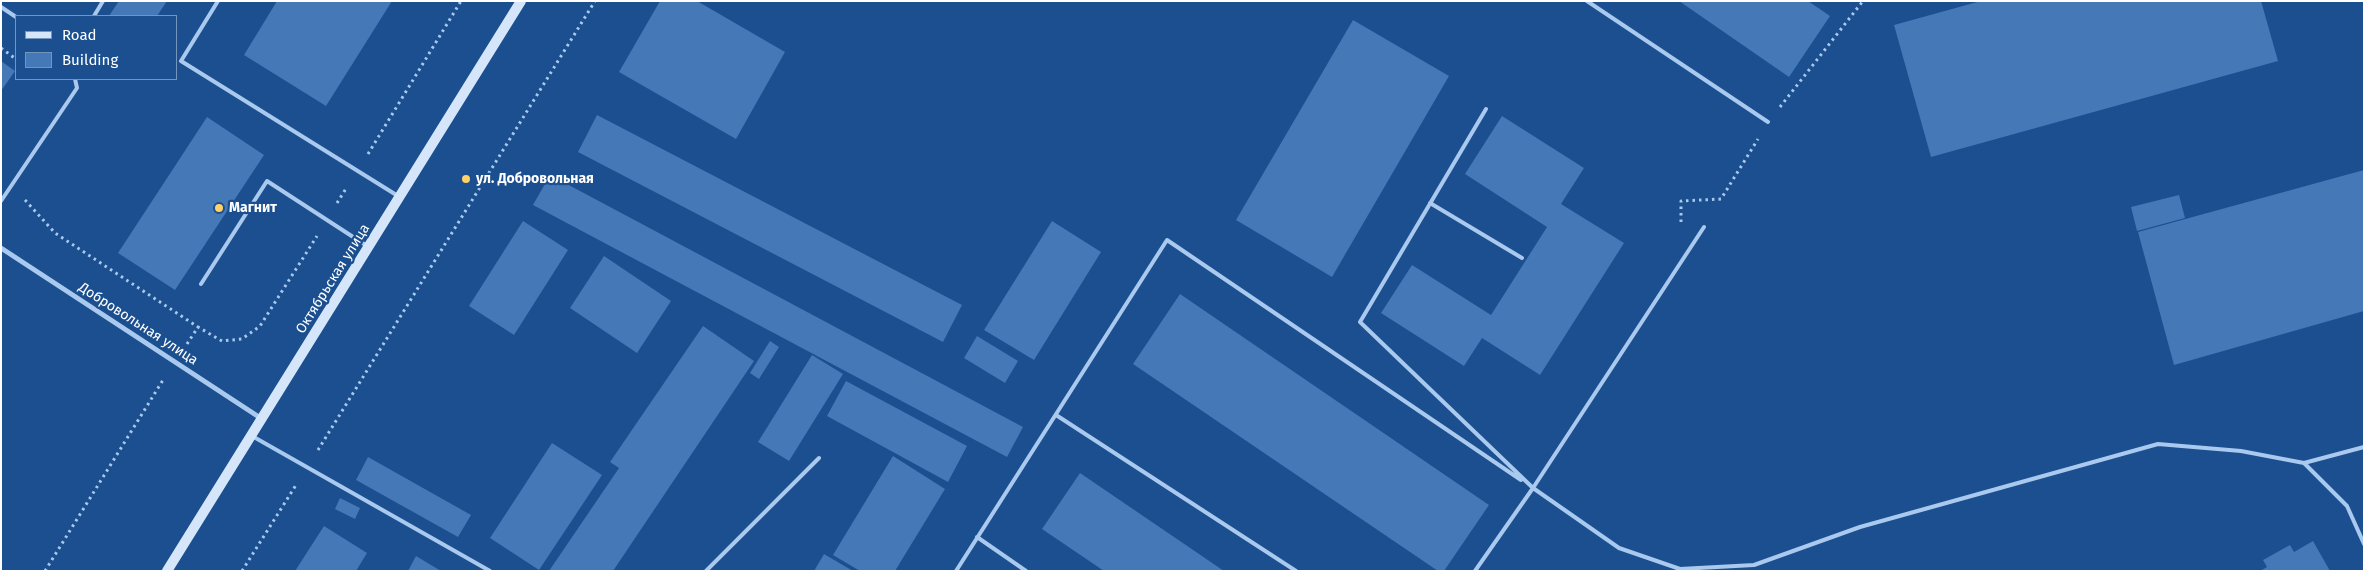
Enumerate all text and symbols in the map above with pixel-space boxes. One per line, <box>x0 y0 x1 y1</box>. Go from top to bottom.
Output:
legend <box>15 15 178 80</box>
text: Road <box>62 26 97 44</box>
text: Building <box>62 51 118 69</box>
place label: ул. Добровольная <box>476 171 594 187</box>
marker: ул. Добровольная <box>460 173 472 185</box>
place label: Магнит <box>229 200 277 216</box>
marker: Магнит <box>213 202 225 214</box>
street label: Октябрьская улица <box>292 221 374 337</box>
street label: Добровольная улица <box>75 279 201 369</box>

